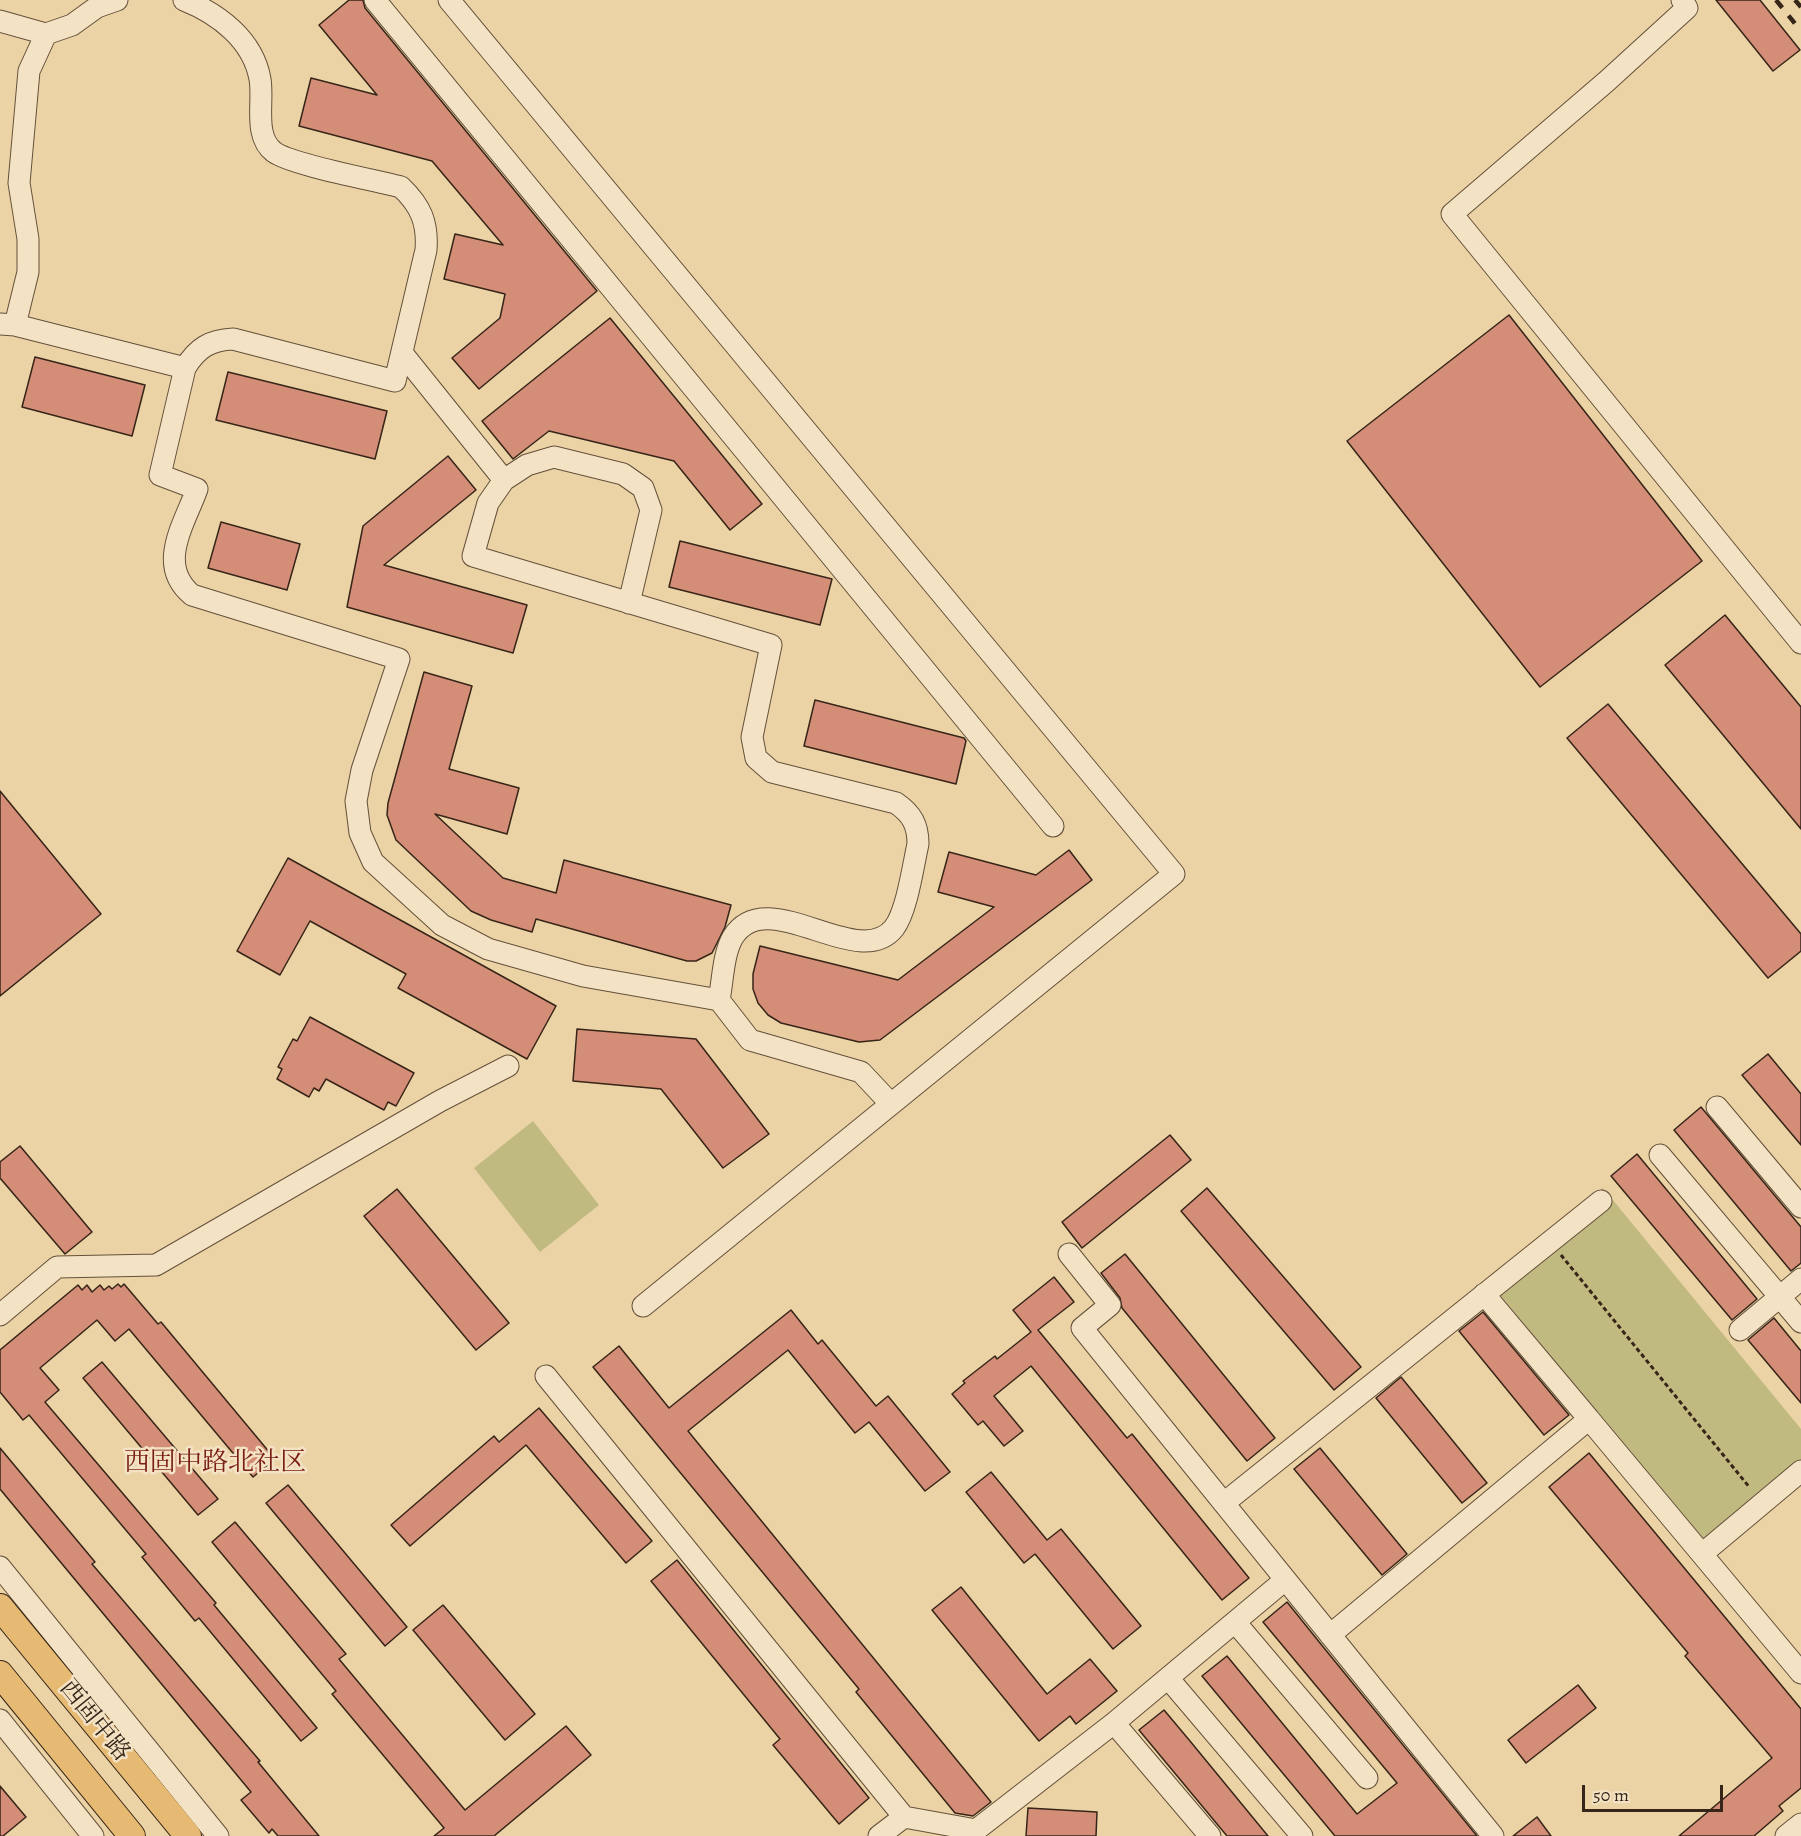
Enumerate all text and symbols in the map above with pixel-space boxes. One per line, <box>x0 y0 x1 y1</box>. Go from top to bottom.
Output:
district label: 西固中路北社区 <box>124 1448 306 1480</box>
street label: 西固中路 <box>53 1675 135 1767</box>
scale bar <box>1585 1773 1726 1811</box>
text: 50 m <box>1593 1783 1629 1807</box>

